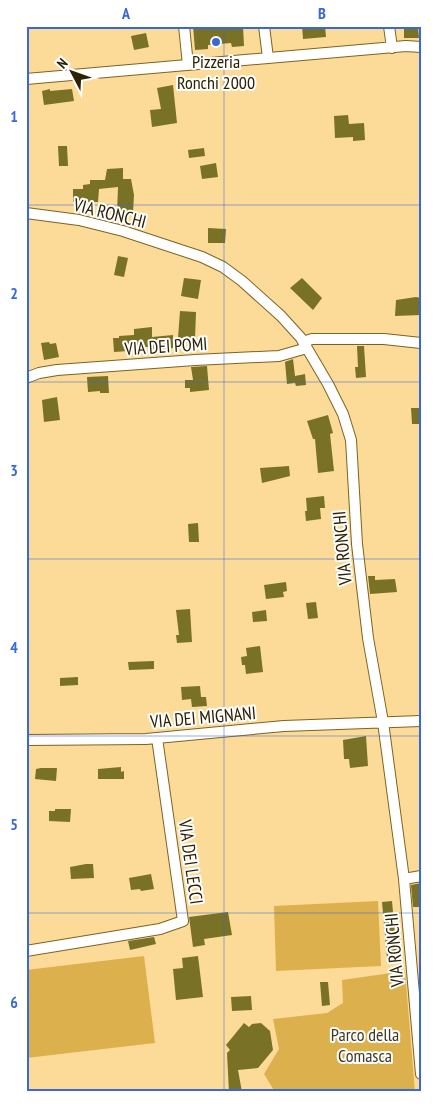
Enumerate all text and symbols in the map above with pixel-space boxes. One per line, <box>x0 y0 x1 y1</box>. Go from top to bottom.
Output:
text: A <box>121 3 131 23</box>
text: B <box>318 3 326 23</box>
marker: Pizzeria Ronchi 2000 <box>210 36 222 48</box>
north arrow <box>48 48 98 98</box>
place label: Pizzeria Ronchi 2000 <box>177 50 255 94</box>
text: N <box>53 55 71 72</box>
text: 1 <box>10 106 18 126</box>
street label: VIA RONCHI <box>70 193 149 233</box>
text: 2 <box>10 283 18 303</box>
street label: VIA DEI POMI <box>123 332 208 360</box>
text: 3 <box>10 460 18 480</box>
street label: VIA RONCHI <box>327 510 357 587</box>
text: 4 <box>10 637 18 657</box>
street label: VIA DEI MIGNANI <box>148 701 257 733</box>
text: 5 <box>10 814 18 834</box>
street label: VIA DEI LECCI <box>174 817 208 906</box>
street label: VIA RONCHI <box>379 912 409 989</box>
text: 6 <box>10 992 18 1012</box>
park label: Parco della Comasca <box>331 1023 399 1067</box>

